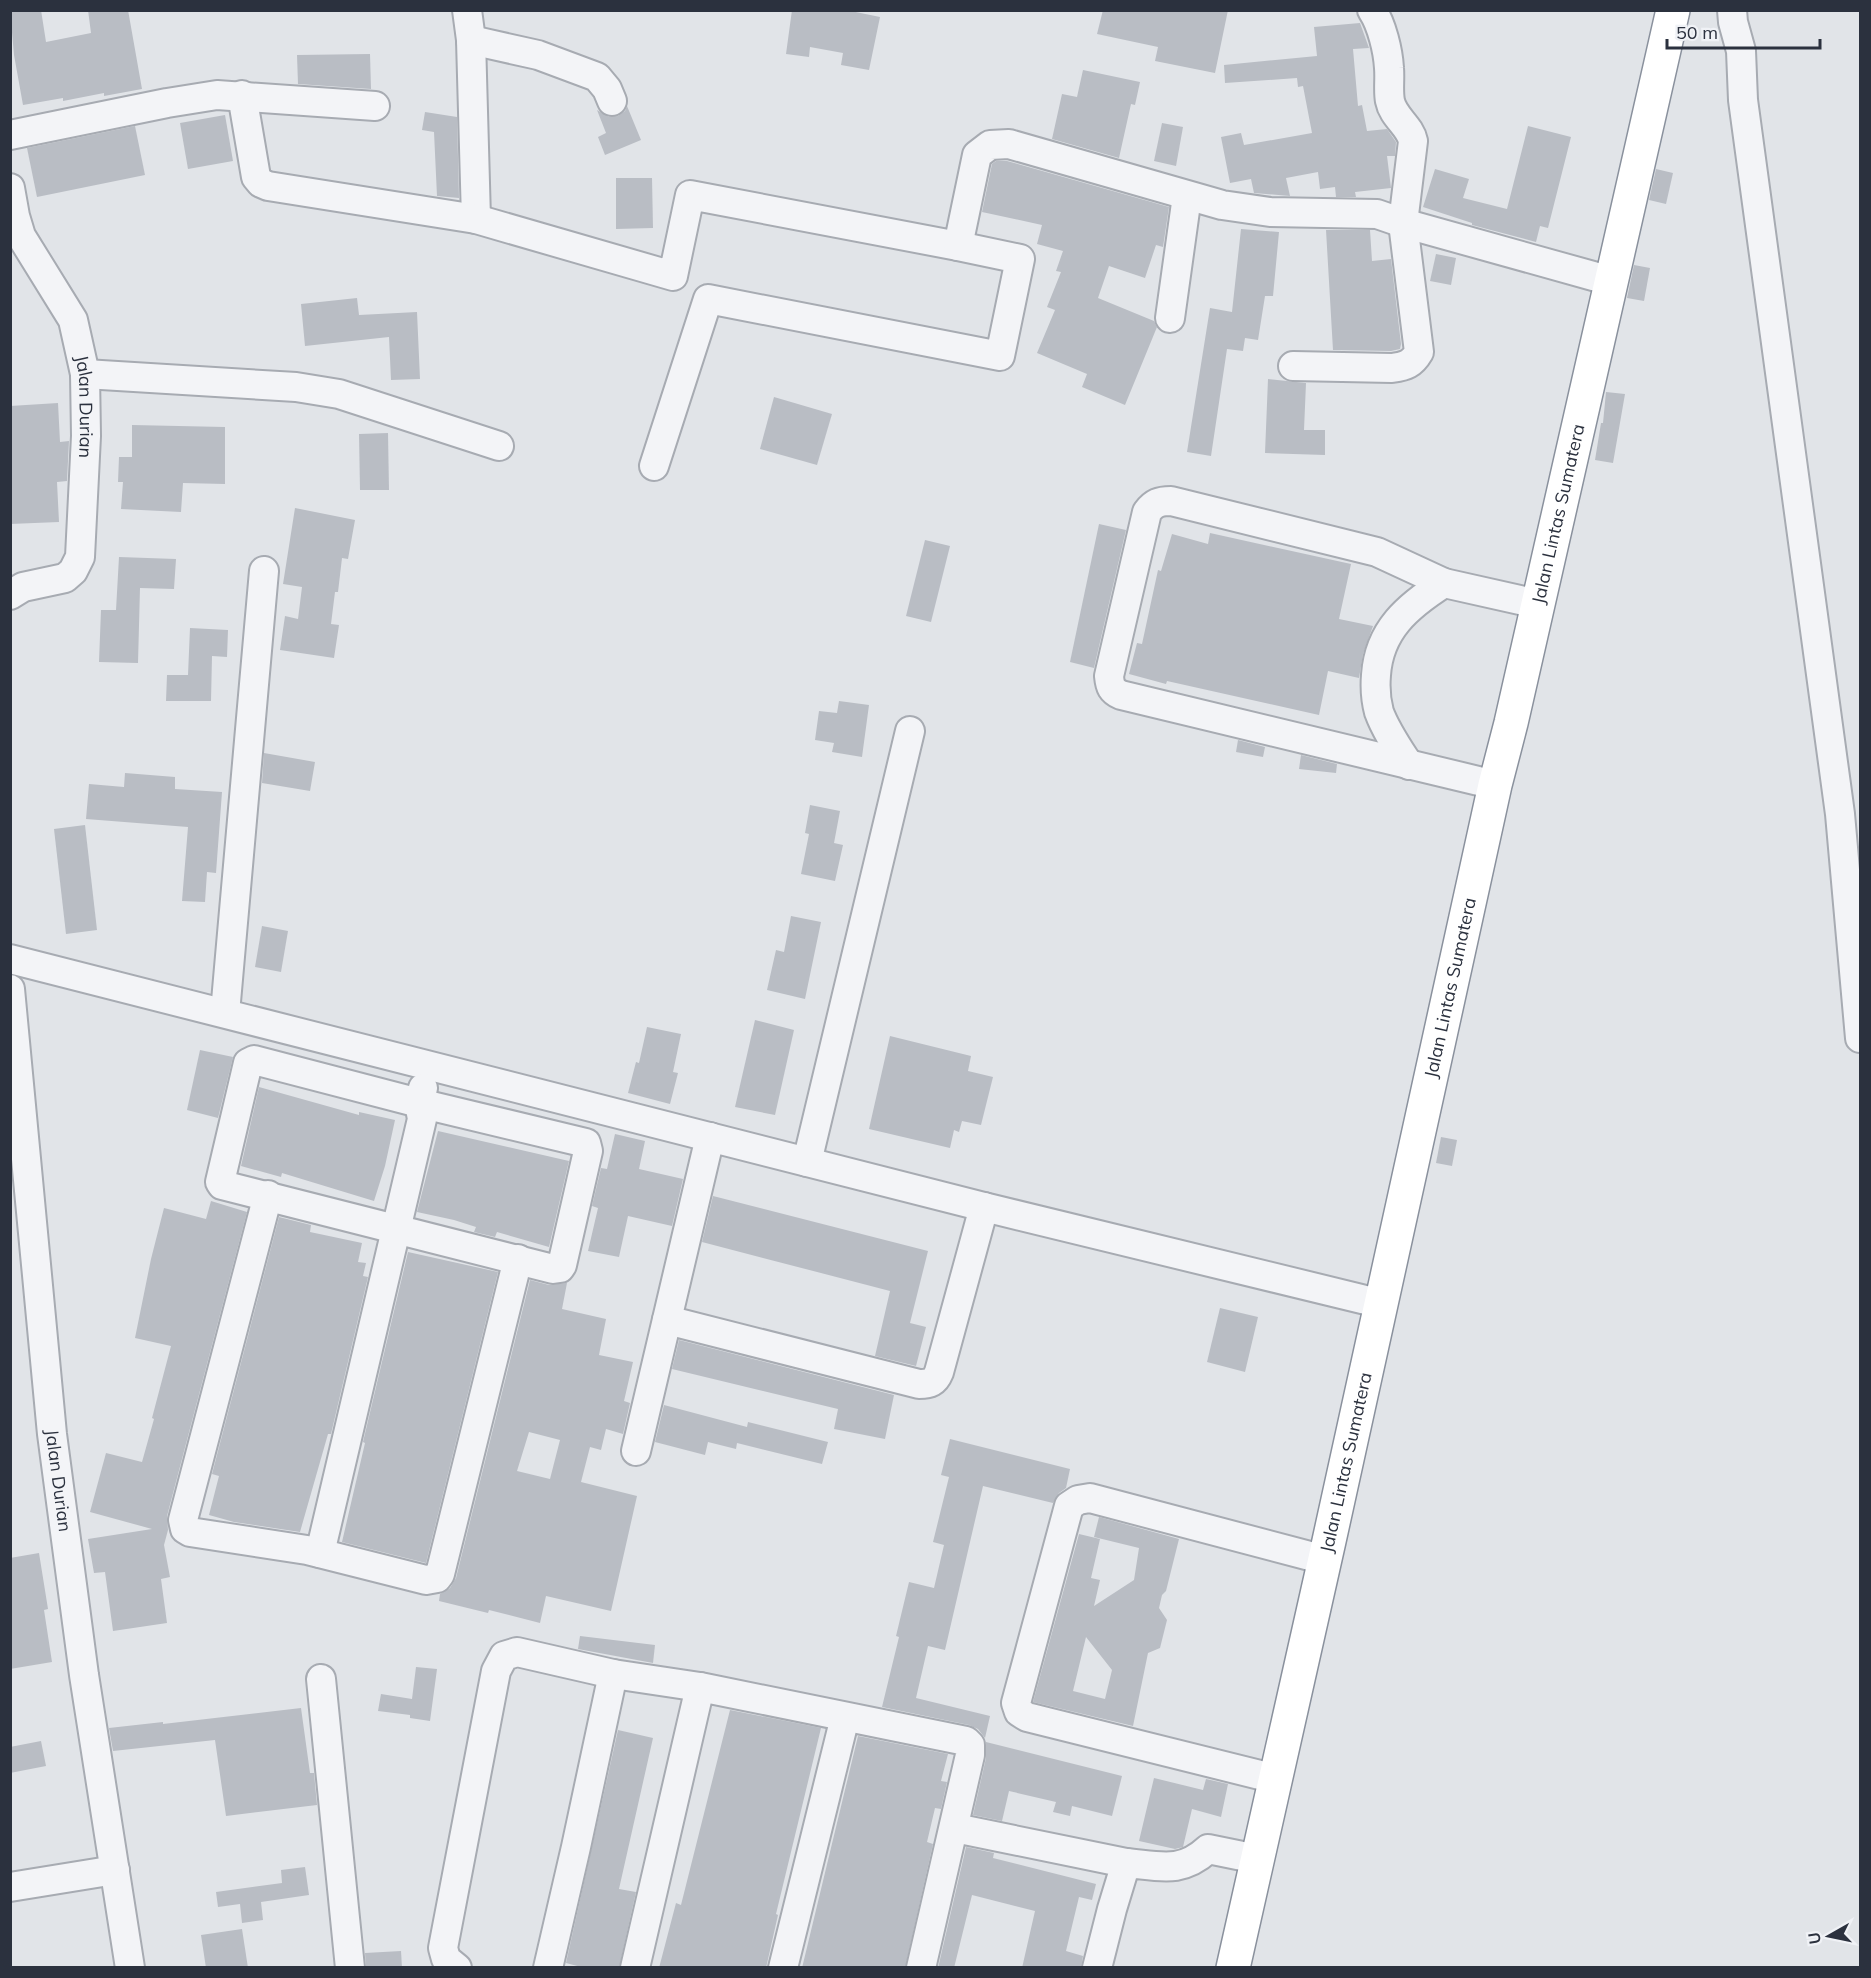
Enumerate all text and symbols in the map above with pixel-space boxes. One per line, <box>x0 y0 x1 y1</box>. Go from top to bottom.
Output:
scale bar <box>1667 12 1820 50</box>
text: 50 m <box>1676 21 1718 44</box>
street label: Jalan Durian <box>70 353 98 459</box>
street label: Jalan Lintas Sumatera <box>1526 422 1590 606</box>
street label: Jalan Lintas Sumatera <box>1419 895 1481 1080</box>
street label: Jalan Lintas Sumatera <box>1315 1370 1377 1555</box>
street label: Jalan Durian <box>41 1428 77 1533</box>
north arrow <box>1799 1906 1859 1966</box>
text: U <box>1803 1931 1825 1946</box>

